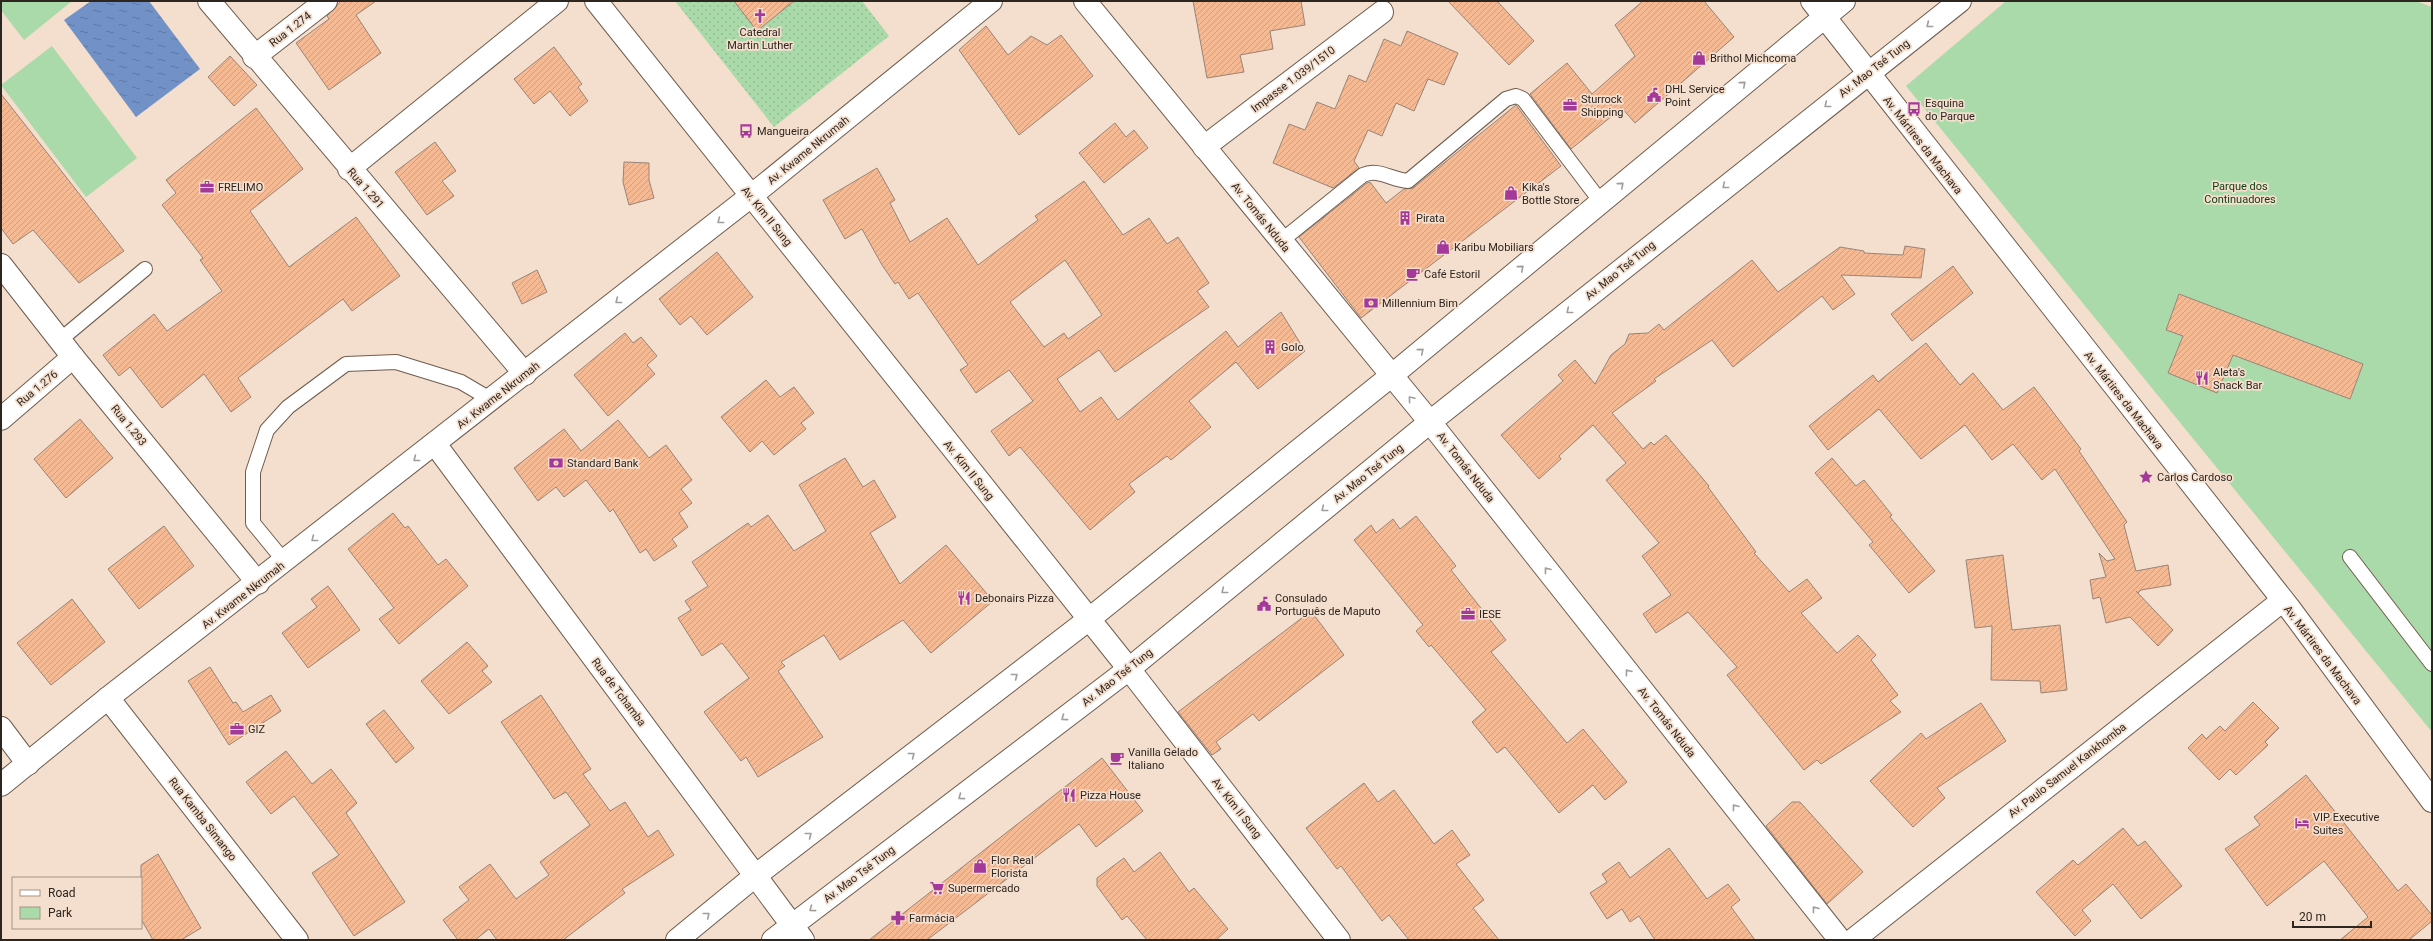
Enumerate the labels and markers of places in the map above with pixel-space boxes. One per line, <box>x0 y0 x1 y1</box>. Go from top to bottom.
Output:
church icon: Catedral Martin Luther <box>752 8 768 24</box>
place label: Catedral Martin Luther <box>727 26 793 52</box>
shop icon: Brithol Michcoma <box>1691 50 1707 66</box>
place label: Brithol Michcoma <box>1710 52 1796 65</box>
place label: DHL Service Point <box>1665 83 1725 109</box>
public building icon: DHL Service Point <box>1646 87 1662 103</box>
place label: Sturrock Shipping <box>1581 93 1624 119</box>
office icon: Sturrock Shipping <box>1562 97 1578 113</box>
place label: Esquina do Parque <box>1925 97 1975 123</box>
bus stop icon: Esquina do Parque <box>1906 101 1922 117</box>
bus stop icon: Mangueira <box>738 123 754 139</box>
place label: Mangueira <box>757 125 809 138</box>
office icon: FRELIMO <box>199 179 215 195</box>
place label: FRELIMO <box>218 181 263 194</box>
place label: Kika's Bottle Store <box>1522 181 1579 207</box>
shop icon: Kika's Bottle Store <box>1503 185 1519 201</box>
building icon: Pirata <box>1397 210 1413 226</box>
place label: Pirata <box>1416 212 1445 225</box>
shop icon: Karibu Mobiliars <box>1435 239 1451 255</box>
place label: Karibu Mobiliars <box>1454 241 1534 254</box>
cafe icon: Café Estoril <box>1405 266 1421 282</box>
place label: Café Estoril <box>1424 268 1480 281</box>
bank icon: Millennium Bim <box>1363 295 1379 311</box>
place label: Millennium Bim <box>1382 297 1458 310</box>
building icon: Golo <box>1262 339 1278 355</box>
place label: Golo <box>1281 341 1304 354</box>
place label: Aleta's Snack Bar <box>2213 366 2262 392</box>
restaurant icon: Aleta's Snack Bar <box>2194 370 2210 386</box>
bank icon: Standard Bank <box>548 455 564 471</box>
place label: Standard Bank <box>567 457 639 470</box>
place icon: Carlos Cardoso <box>2138 469 2154 485</box>
place label: Carlos Cardoso <box>2157 471 2232 484</box>
restaurant icon: Debonairs Pizza <box>956 590 972 606</box>
place label: Debonairs Pizza <box>975 592 1054 605</box>
place label: Consulado Português de Maputo <box>1275 592 1381 618</box>
public building icon: Consulado Português de Maputo <box>1256 596 1272 612</box>
office icon: IESE <box>1460 606 1476 622</box>
place label: IESE <box>1479 608 1501 621</box>
office icon: GIZ <box>229 721 245 737</box>
place label: GIZ <box>248 723 265 736</box>
place label: Vanilla Gelado Italiano <box>1128 746 1198 772</box>
cafe icon: Vanilla Gelado Italiano <box>1109 750 1125 766</box>
restaurant icon: Pizza House <box>1061 787 1077 803</box>
place label: Pizza House <box>1080 789 1141 802</box>
place label: VIP Executive Suites <box>2313 811 2379 837</box>
hotel icon: VIP Executive Suites <box>2294 815 2310 831</box>
place label: Flor Real Florista <box>991 854 1034 880</box>
shop icon: Flor Real Florista <box>972 858 988 874</box>
supermarket icon: Supermercado <box>929 880 945 896</box>
place label: Supermercado <box>948 882 1020 895</box>
pharmacy icon: Farmácia <box>890 910 906 926</box>
place label: Farmácia <box>909 912 955 925</box>

